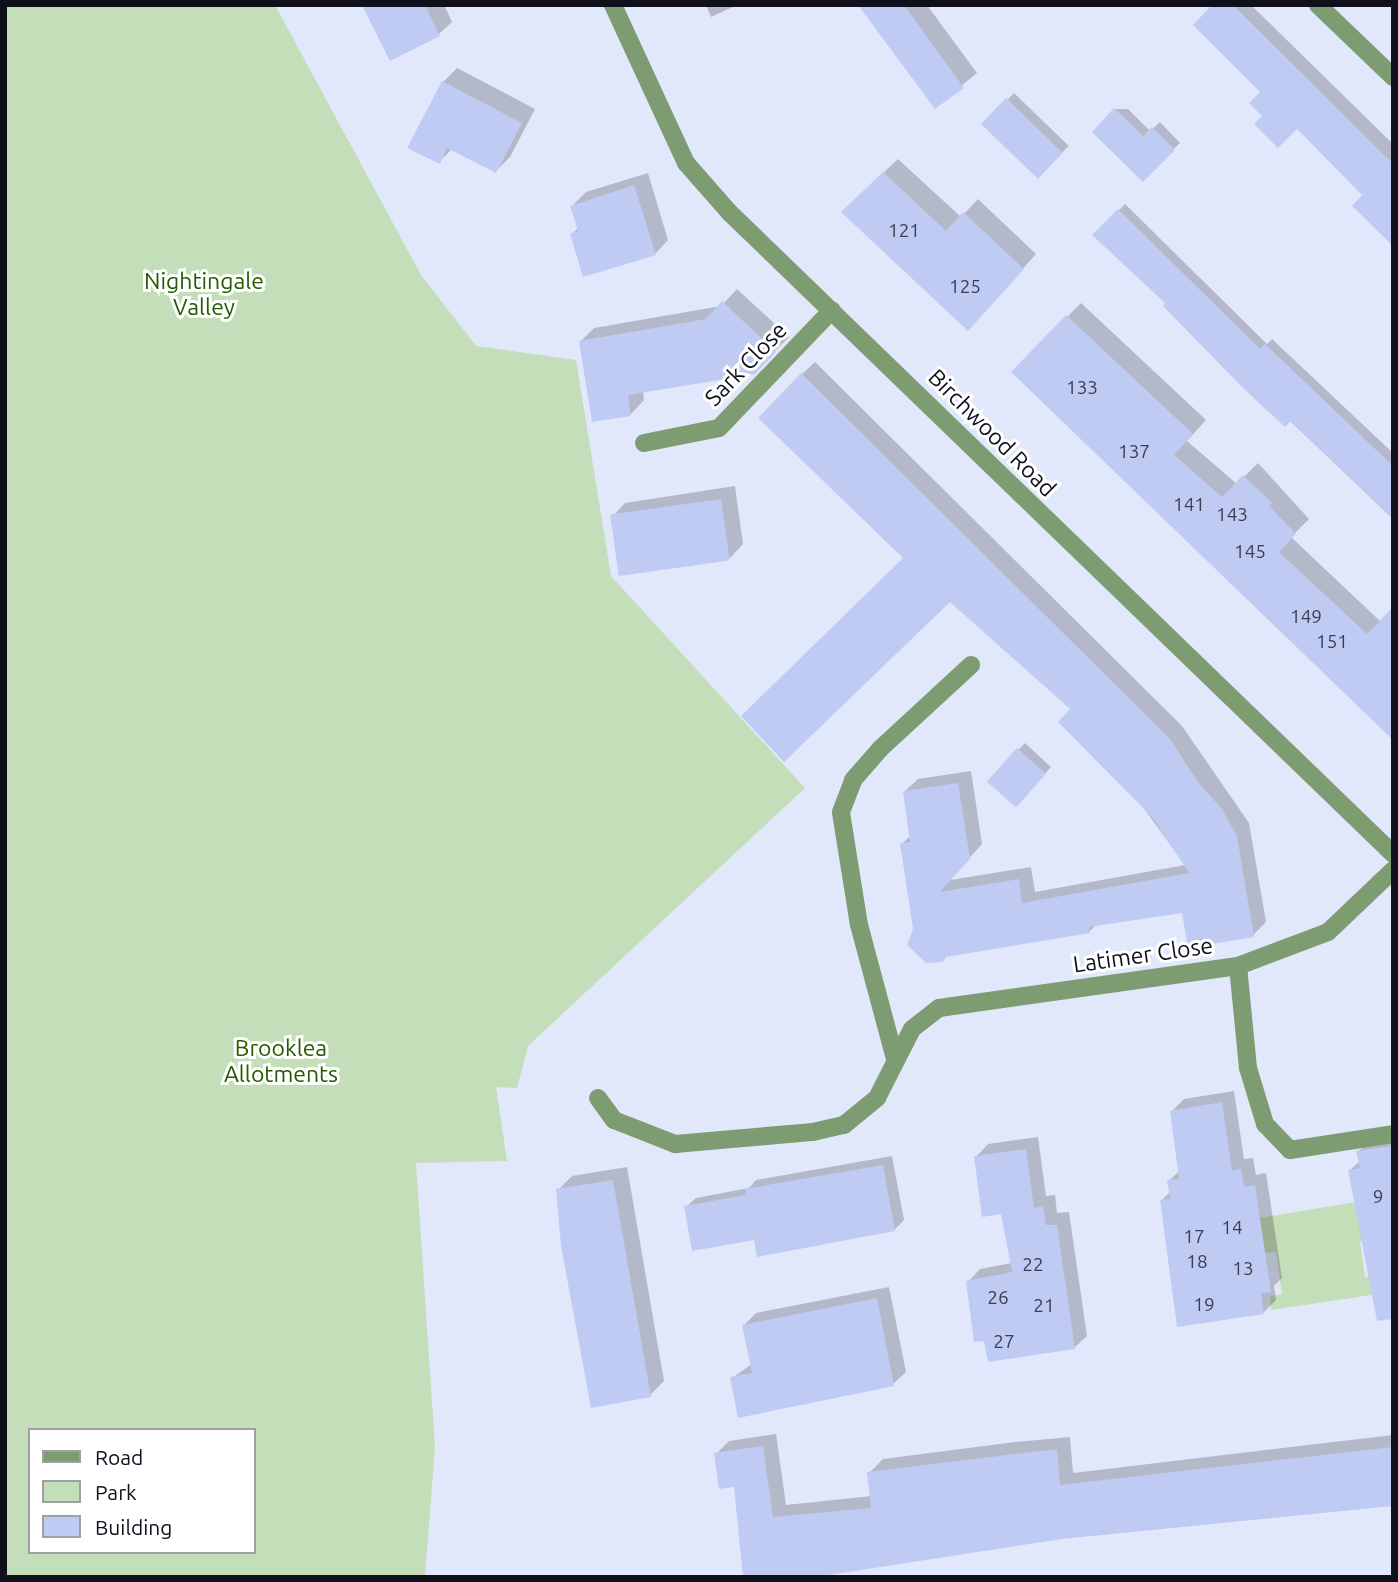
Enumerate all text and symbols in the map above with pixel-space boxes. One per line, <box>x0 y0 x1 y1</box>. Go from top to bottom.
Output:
house number: 121 <box>888 220 920 242</box>
park label: Nightingale Valley <box>144 267 264 321</box>
house number: 125 <box>949 276 981 298</box>
street label: Sark Close <box>699 316 793 412</box>
street label: Birchwood Road <box>922 363 1062 503</box>
house number: 133 <box>1066 377 1098 399</box>
house number: 137 <box>1118 441 1150 463</box>
house number: 141 <box>1173 494 1205 516</box>
house number: 143 <box>1216 504 1248 526</box>
house number: 145 <box>1234 541 1266 563</box>
house number: 149 <box>1290 606 1322 628</box>
house number: 151 <box>1316 631 1348 653</box>
street label: Latimer Close <box>1071 932 1215 978</box>
park label: Brooklea Allotments <box>224 1034 338 1088</box>
house number: 9 <box>1373 1186 1383 1208</box>
house number: 14 <box>1221 1217 1243 1239</box>
house number: 17 <box>1183 1226 1205 1248</box>
house number: 18 <box>1186 1251 1208 1273</box>
house number: 22 <box>1022 1254 1044 1276</box>
house number: 13 <box>1232 1258 1254 1280</box>
house number: 26 <box>987 1287 1009 1309</box>
house number: 19 <box>1193 1294 1215 1316</box>
house number: 21 <box>1033 1295 1055 1317</box>
house number: 27 <box>993 1331 1015 1353</box>
legend <box>28 1428 256 1554</box>
text: Road <box>95 1445 143 1469</box>
text: Park <box>95 1480 137 1504</box>
text: Building <box>95 1515 172 1539</box>

